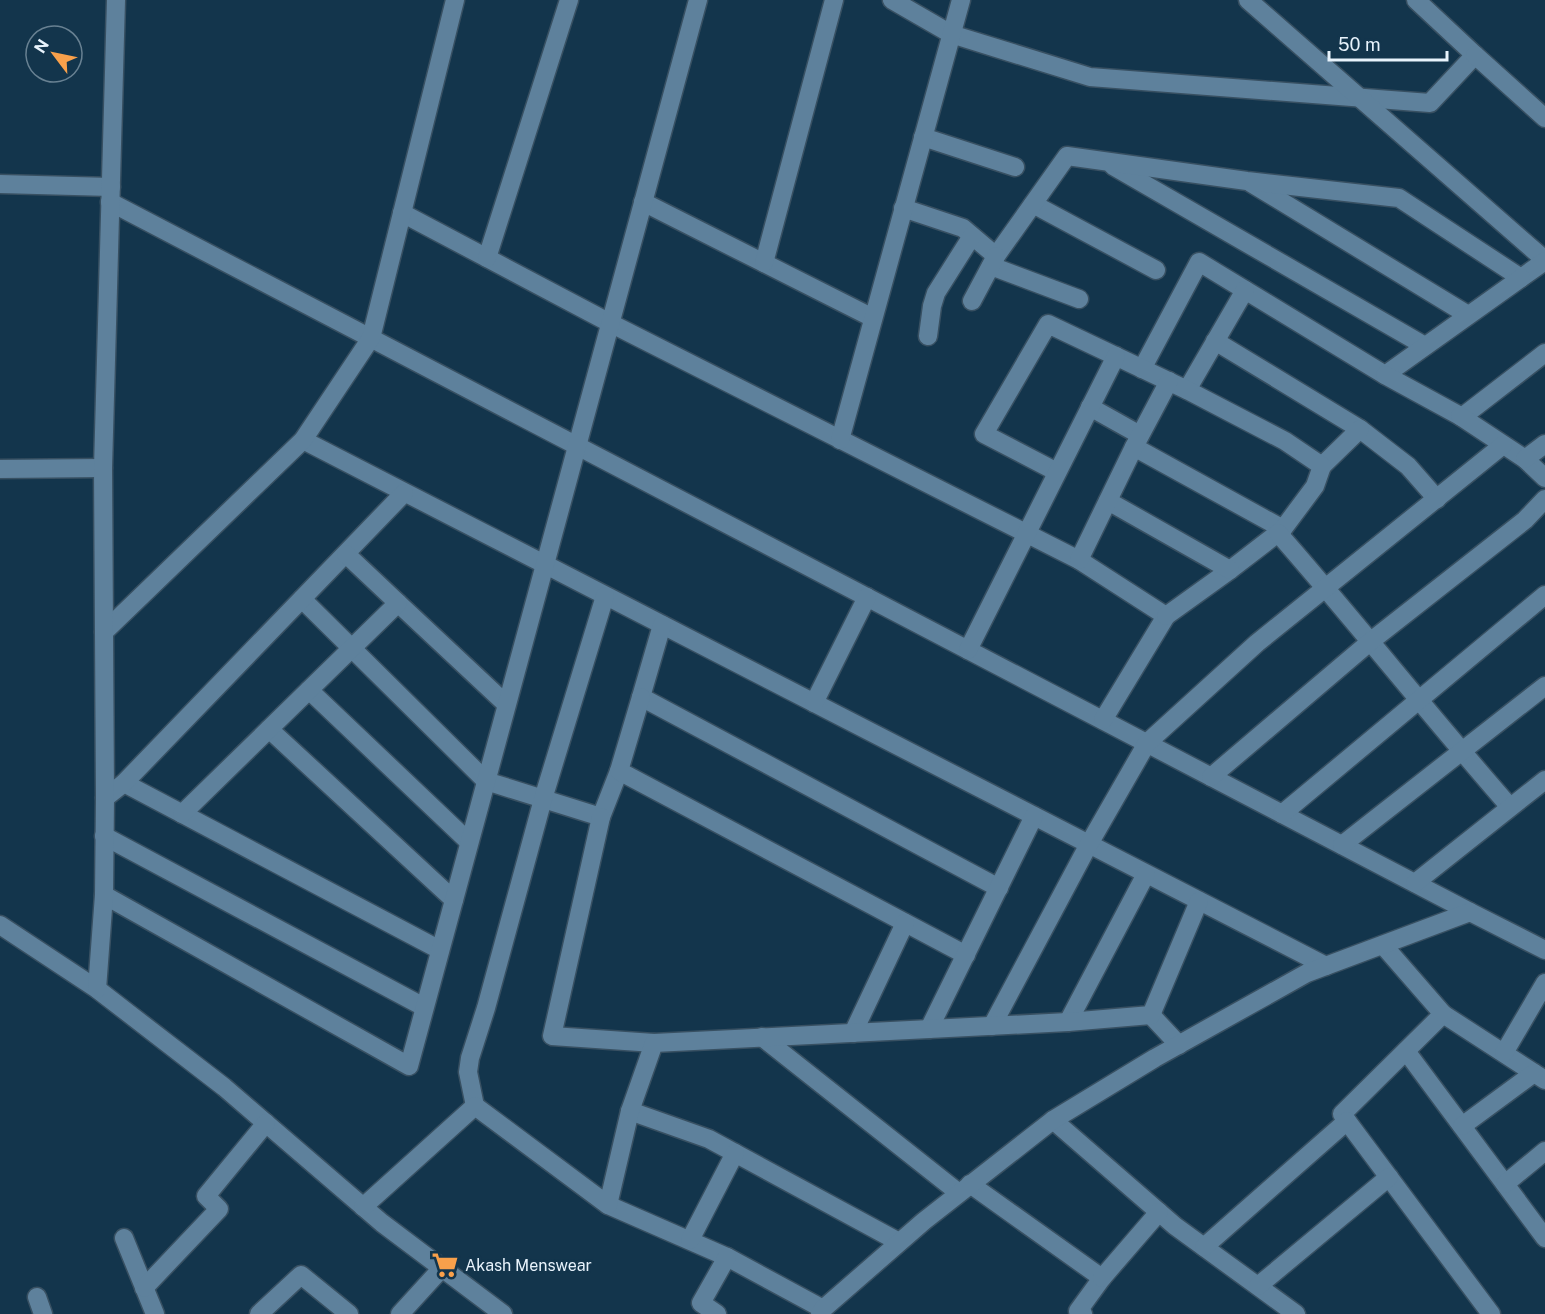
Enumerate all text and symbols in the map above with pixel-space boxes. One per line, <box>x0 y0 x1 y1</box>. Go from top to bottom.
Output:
north arrow <box>24 24 84 84</box>
scale bar <box>1329 24 1448 62</box>
text: 50 m <box>1338 34 1381 55</box>
text: N <box>30 36 53 57</box>
supermarket icon: Akash Menswear <box>430 1250 460 1280</box>
place label: Akash Menswear <box>465 1256 592 1275</box>

